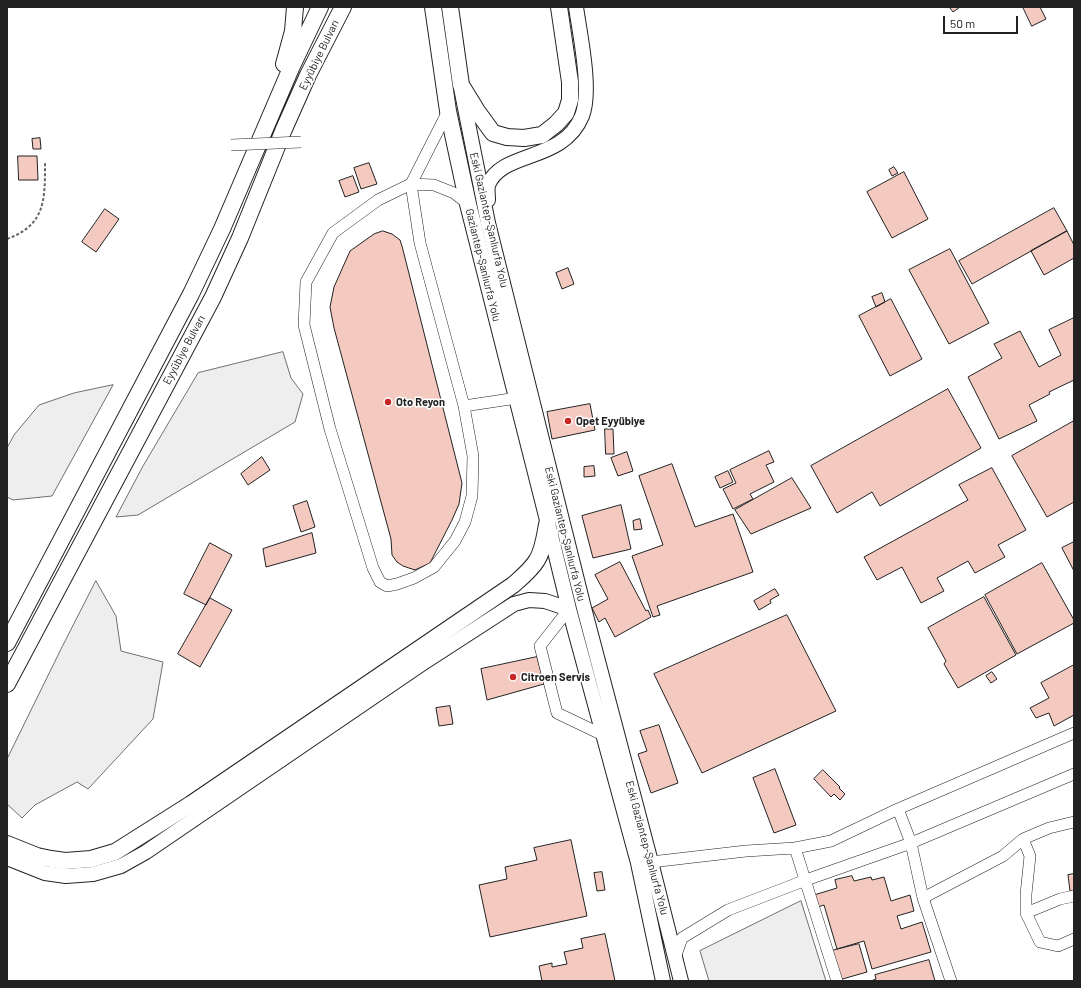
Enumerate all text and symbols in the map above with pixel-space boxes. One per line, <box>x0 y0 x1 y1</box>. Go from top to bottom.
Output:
scale bar <box>945 8 1020 34</box>
text: 50 m <box>950 16 975 30</box>
street label: Eyyübiye Bulvarı <box>296 18 342 92</box>
street label: Eski Gaziantep-Şanlıurfa Yolu <box>467 151 511 289</box>
street label: Gaziantep-Şanlıurfa Yolu <box>463 207 503 323</box>
street label: Eyyübiye Bulvarı <box>160 313 208 387</box>
place label: Oto Reyon <box>396 395 445 409</box>
marker: Oto Reyon <box>383 397 393 407</box>
place label: Opet Eyyübiye <box>576 414 645 428</box>
marker: Opet Eyyübiye <box>563 416 573 426</box>
street label: Eski Gaziantep-Şanlıurfa Yolu <box>542 465 588 603</box>
place label: Citroen Servis <box>521 670 590 684</box>
marker: Citroen Servis <box>508 672 518 682</box>
street label: Eski Gaziantep-Şanlıurfa Yolu <box>623 779 671 917</box>

